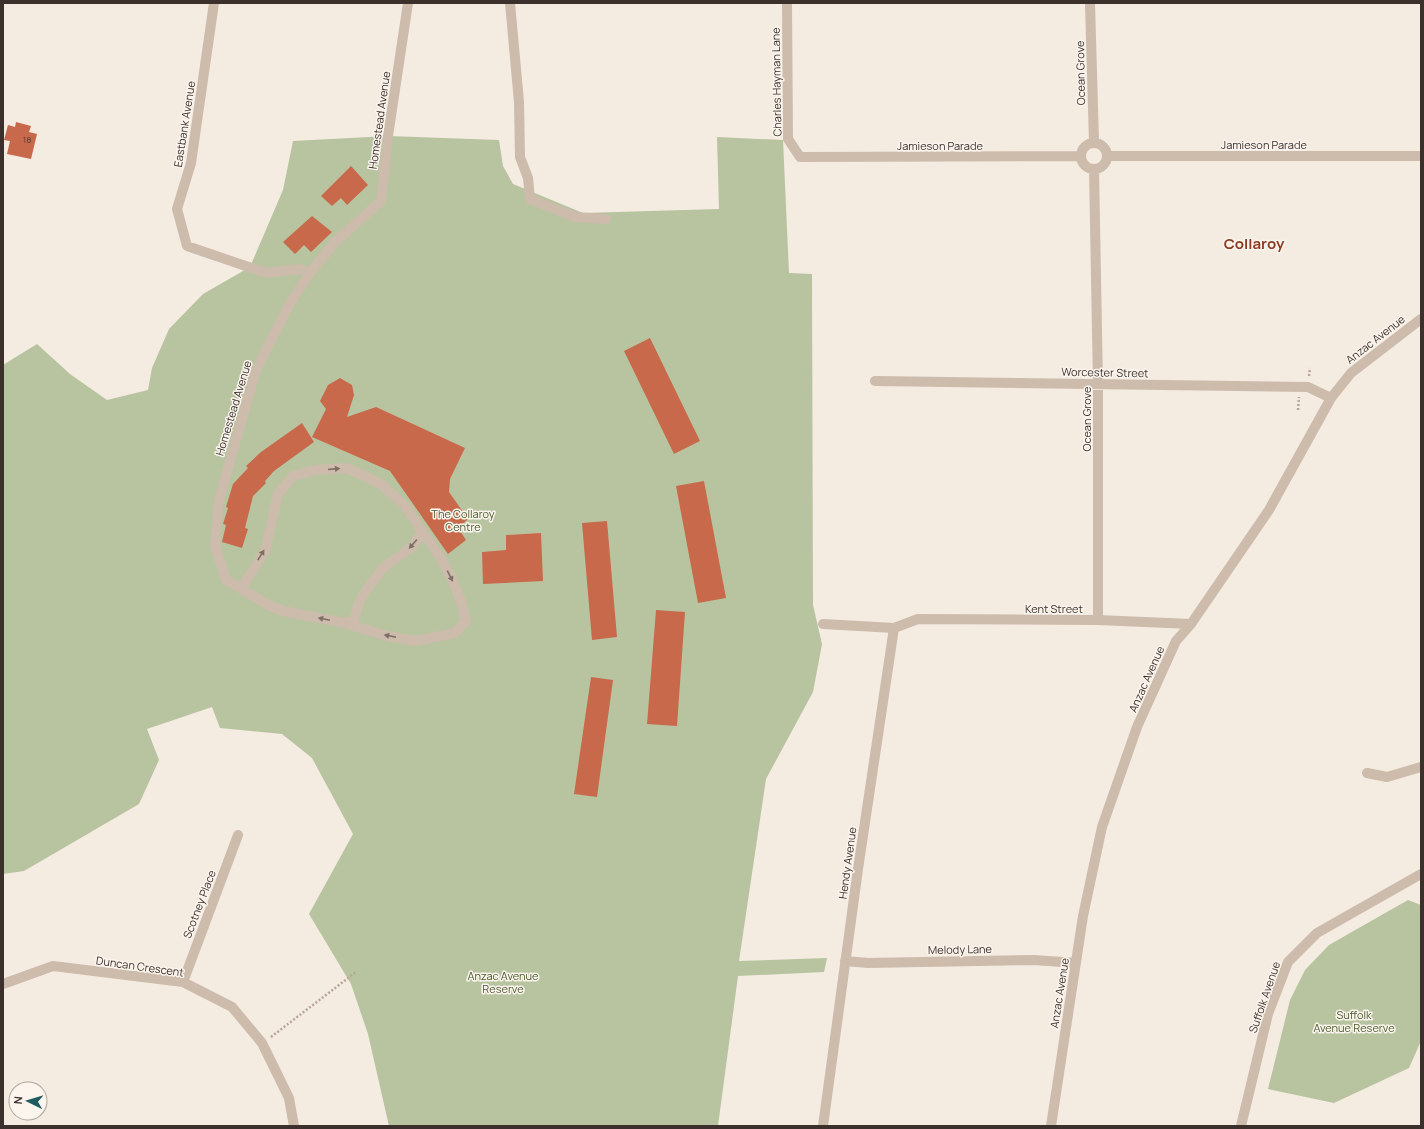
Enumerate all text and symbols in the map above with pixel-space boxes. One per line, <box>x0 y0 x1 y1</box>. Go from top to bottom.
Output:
street label: Charles Hayman Lane <box>768 27 784 137</box>
street label: Ocean Grove <box>1072 40 1088 106</box>
street label: Homestead Avenue <box>365 70 393 170</box>
street label: Eastbank Avenue <box>170 79 198 168</box>
house number: 18 <box>23 133 31 146</box>
street label: Jamieson Parade <box>1221 137 1307 152</box>
street label: Jamieson Parade <box>897 138 983 153</box>
district label: Collaroy <box>1224 233 1285 254</box>
street label: Anzac Avenue <box>1342 311 1408 367</box>
street label: Homestead Avenue <box>211 358 255 457</box>
street label: Worcester Street <box>1061 364 1149 380</box>
street label: Ocean Grove <box>1079 386 1094 451</box>
one-way arrow <box>328 465 341 472</box>
park label: The Collaroy Centre <box>431 506 495 534</box>
one-way arrow <box>409 539 418 550</box>
one-way arrow <box>258 549 265 561</box>
one-way arrow <box>447 571 453 582</box>
street label: Kent Street <box>1025 601 1083 616</box>
one-way arrow <box>317 615 330 621</box>
one-way arrow <box>384 633 397 639</box>
street label: Anzac Avenue <box>1125 643 1168 715</box>
street label: Hendy Avenue <box>835 826 860 900</box>
street label: Scotney Place <box>179 867 219 940</box>
street label: Melody Lane <box>928 941 993 957</box>
street label: Duncan Crescent <box>95 952 185 980</box>
street label: Anzac Avenue <box>1046 956 1072 1029</box>
street label: Suffolk Avenue <box>1245 959 1283 1035</box>
park label: Anzac Avenue Reserve <box>467 968 539 996</box>
park label: Suffolk Avenue Reserve <box>1313 1007 1395 1035</box>
north arrow <box>8 1081 48 1121</box>
text: N <box>10 1095 25 1105</box>

